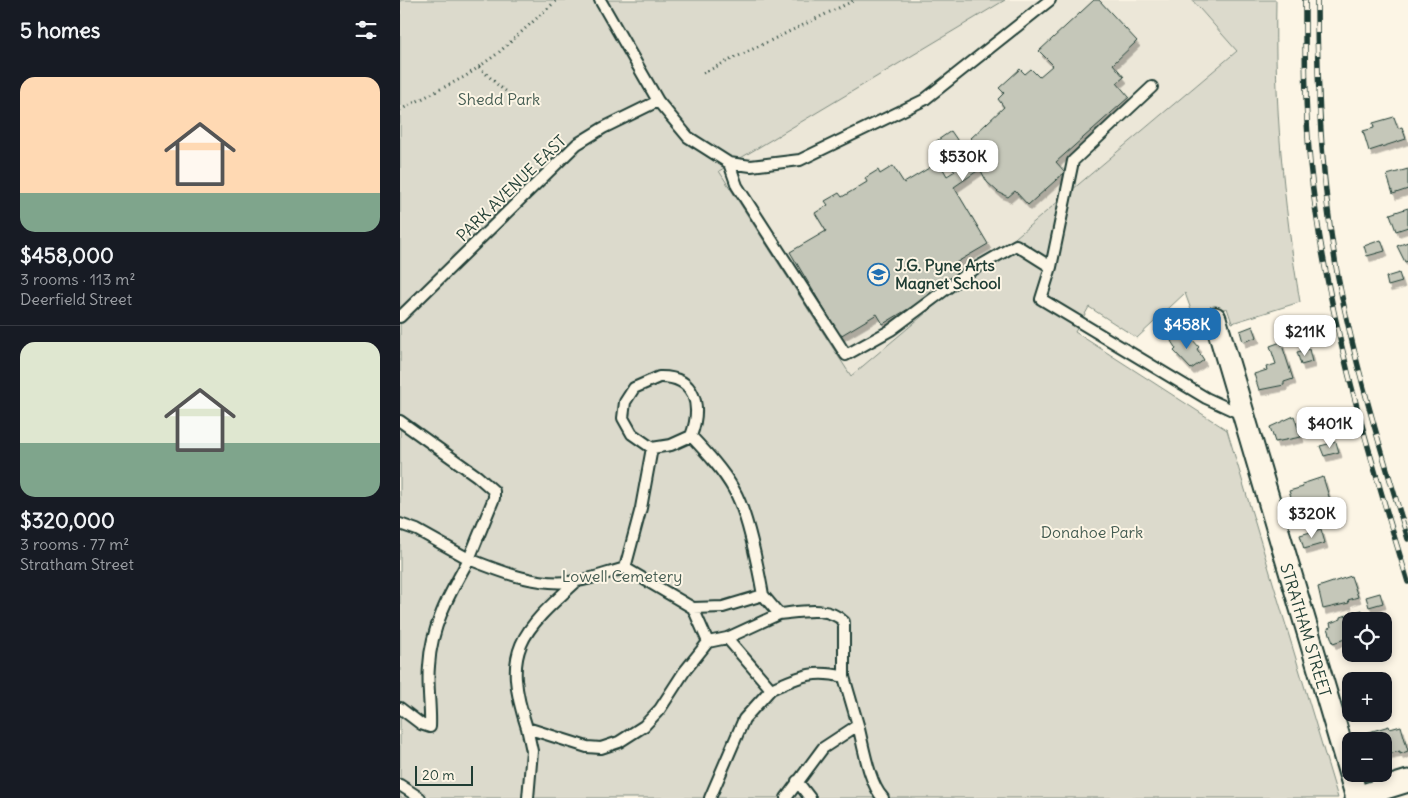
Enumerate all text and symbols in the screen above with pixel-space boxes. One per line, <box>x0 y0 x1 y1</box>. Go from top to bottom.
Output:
icon: filters <box>352 16 380 44</box>
text: 5 homes <box>20 17 100 44</box>
park label: Shedd Park <box>458 89 540 109</box>
icon: home <box>155 109 245 199</box>
street label: PARK AVENUE EAST <box>452 131 570 245</box>
pin: $530K <box>928 140 998 182</box>
text: $530K <box>939 146 987 166</box>
text: $458,000 <box>20 242 114 269</box>
place label: J.G. Pyne Arts Magnet School <box>895 255 1001 294</box>
school or university icon: J.G. Pyne Arts Magnet School <box>867 262 891 286</box>
text: 3 rooms · 113 m² <box>20 269 135 289</box>
text: Deerfield Street <box>20 289 132 309</box>
pin: $458K <box>1152 308 1222 350</box>
text: $458K <box>1164 314 1210 334</box>
pin: $211K <box>1270 314 1340 357</box>
text: $211K <box>1285 321 1325 341</box>
icon: home <box>155 375 245 465</box>
pin: $401K <box>1295 406 1365 449</box>
text: $401K <box>1308 413 1352 433</box>
pin: $320K <box>1277 496 1347 539</box>
text: $320K <box>1288 503 1336 523</box>
text: $320,000 <box>20 507 115 534</box>
park label: Donahoe Park <box>1041 522 1143 542</box>
text: 3 rooms · 77 m² <box>20 534 129 554</box>
text: Stratham Street <box>20 554 134 574</box>
street label: STRATHAM STREET <box>1276 561 1336 699</box>
park label: Lowell Cemetery <box>562 566 682 586</box>
map controls <box>1342 612 1392 782</box>
button: locate <box>1342 612 1392 662</box>
button: + <box>1342 672 1392 722</box>
button: − <box>1342 732 1392 782</box>
scale bar <box>415 763 472 786</box>
text: 20 m <box>422 766 455 784</box>

